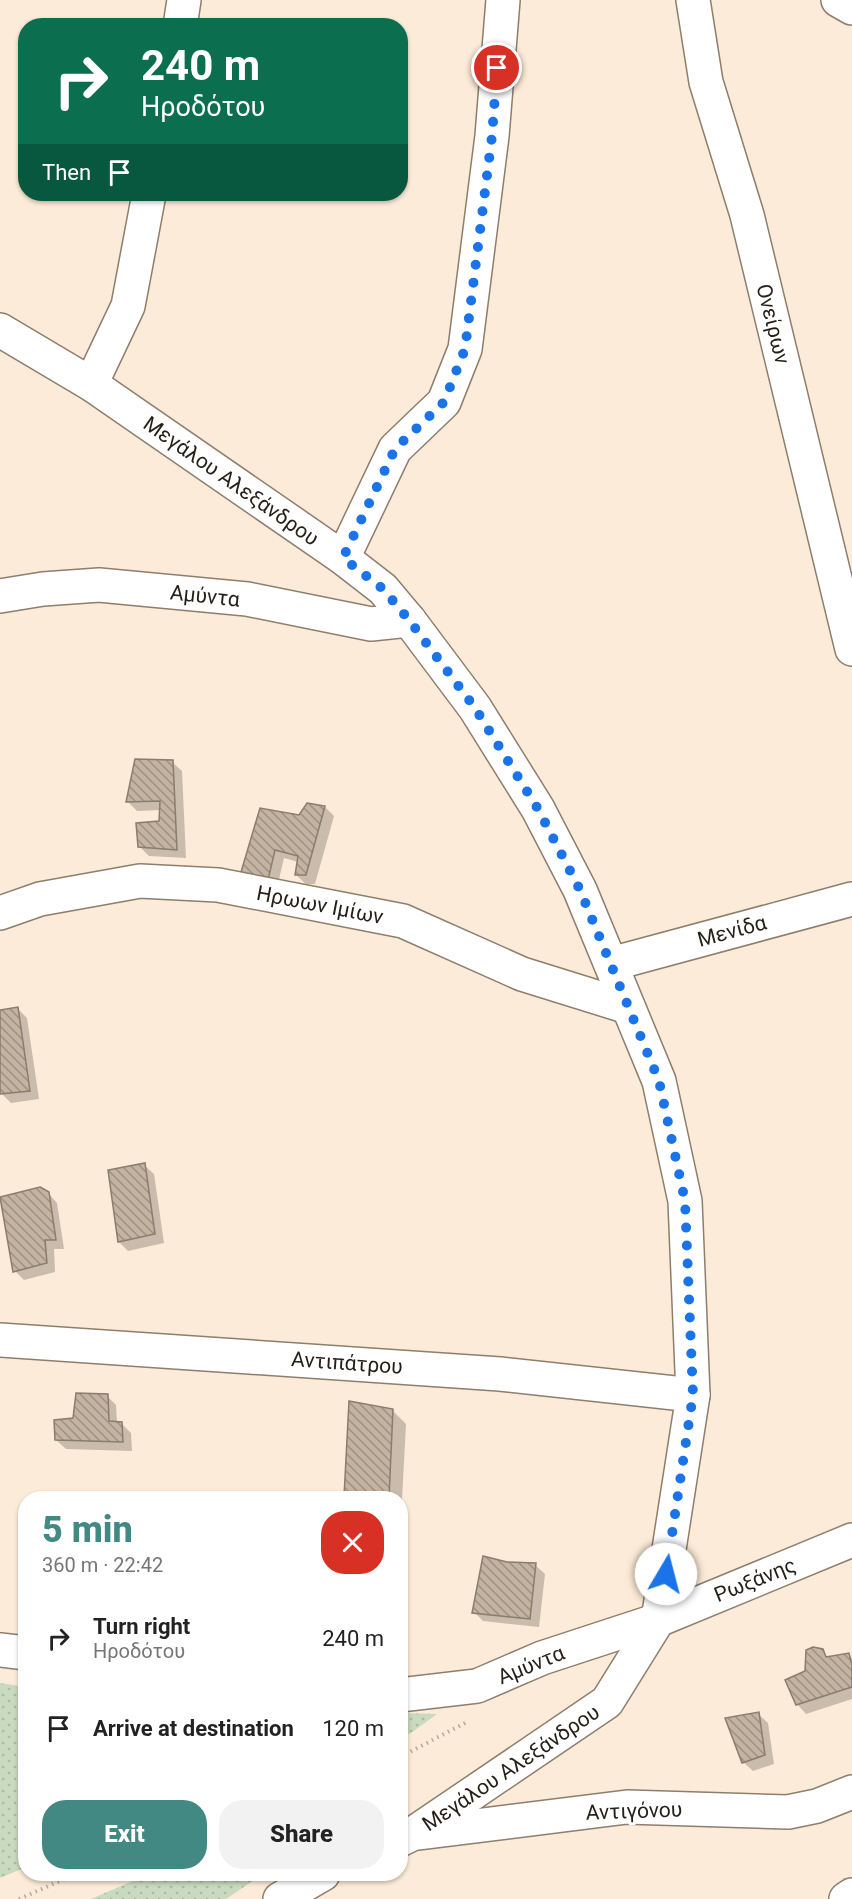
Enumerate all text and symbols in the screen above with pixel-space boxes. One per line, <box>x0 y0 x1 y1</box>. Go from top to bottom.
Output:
text: 240 m <box>141 41 260 90</box>
icon: right <box>42 42 120 120</box>
pin <box>471 42 522 93</box>
icon: arrive <box>480 51 513 84</box>
text: Ηροδότου <box>141 91 265 123</box>
icon: arrive <box>103 156 136 189</box>
text: Then <box>42 160 91 185</box>
street label: Ονείρων <box>751 281 795 367</box>
street label: Μεγάλου Αλεξάνδρου <box>139 411 323 551</box>
street label: Αμύντα <box>169 580 241 612</box>
street label: Ηρωων Ιμίων <box>255 881 385 929</box>
street label: Μενίδα <box>695 910 769 952</box>
street label: Αντιπάτρου <box>290 1347 404 1379</box>
text: 5 min <box>42 1509 133 1551</box>
button: close <box>321 1511 384 1574</box>
position arrow <box>634 1542 698 1606</box>
text: 360 m · 22:42 <box>42 1553 163 1577</box>
street label: Ρωξάνης <box>711 1553 799 1607</box>
text: Turn right <box>93 1614 190 1639</box>
icon: right <box>42 1622 75 1655</box>
text: 240 m <box>322 1626 384 1651</box>
text: Ηροδότου <box>93 1639 185 1663</box>
street label: Αμύντα <box>494 1641 568 1689</box>
street label: Μεγάλου Αλεξάνδρου <box>418 1700 604 1836</box>
icon: arrive <box>42 1712 75 1745</box>
text: Arrive at destination <box>93 1716 294 1741</box>
text: 120 m <box>322 1716 384 1741</box>
street label: Αντιγόνου <box>585 1797 683 1825</box>
button: Exit <box>42 1800 207 1869</box>
button: Share <box>219 1800 384 1869</box>

